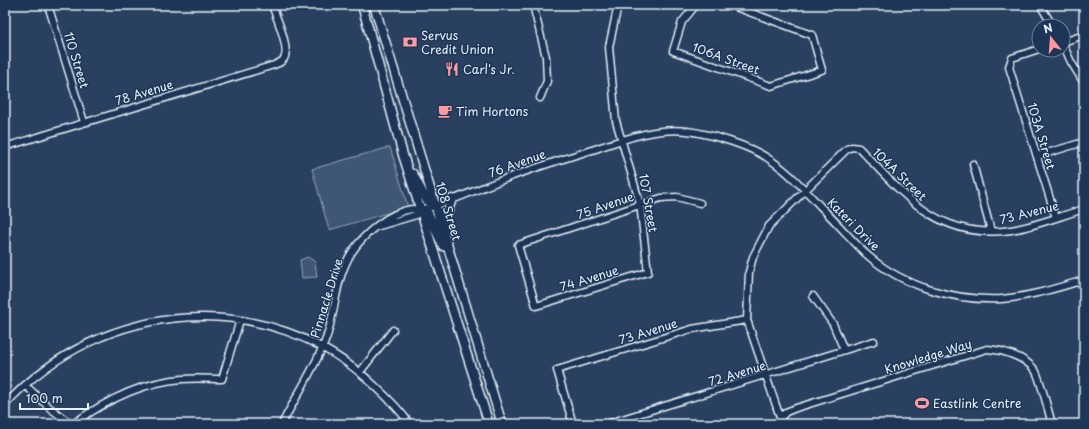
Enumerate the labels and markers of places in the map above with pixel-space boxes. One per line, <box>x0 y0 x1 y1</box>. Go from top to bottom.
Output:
place label: Servus Credit Union <box>421 26 494 58</box>
bank icon: Servus Credit Union <box>402 34 418 50</box>
place label: Carl's Jr. <box>463 60 515 78</box>
restaurant icon: Carl's Jr. <box>444 61 460 77</box>
place label: Tim Hortons <box>456 102 529 120</box>
cafe icon: Tim Hortons <box>437 103 453 119</box>
place label: Eastlink Centre <box>933 394 1021 412</box>
sports icon: Eastlink Centre <box>914 395 930 411</box>

